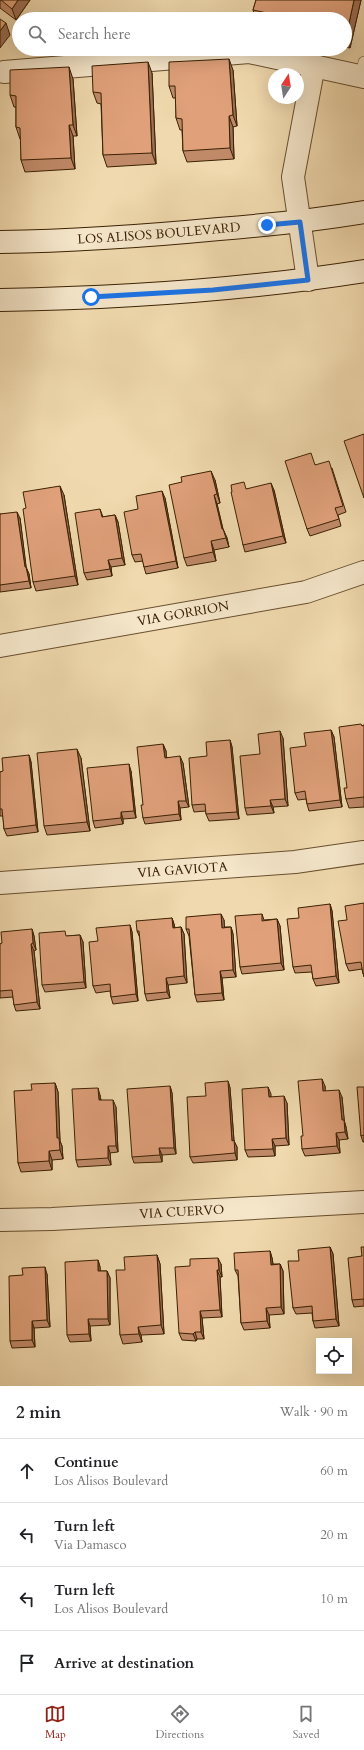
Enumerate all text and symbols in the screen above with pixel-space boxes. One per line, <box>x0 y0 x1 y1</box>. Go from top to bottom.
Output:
search box <box>12 12 352 56</box>
icon: search <box>26 23 48 45</box>
text: Search here <box>58 24 131 44</box>
north arrow <box>268 68 304 104</box>
route end <box>258 216 276 234</box>
street label: LOS ALISOS BOULEVARD <box>77 218 241 249</box>
route start <box>82 288 100 306</box>
street label: VIA GORRION <box>136 597 231 631</box>
street label: VIA GAVIOTA <box>137 858 229 882</box>
street label: VIA CUERVO <box>139 1201 225 1223</box>
map controls <box>316 1338 352 1374</box>
button: locate <box>316 1338 352 1374</box>
text: 2 min <box>16 1401 61 1424</box>
text: Walk · 90 m <box>280 1403 348 1421</box>
text: Continue <box>54 1452 119 1472</box>
icon: ahead <box>16 1460 38 1482</box>
text: 60 m <box>320 1462 348 1480</box>
text: Los Alisos Boulevard <box>54 1472 168 1490</box>
text: Turn left <box>54 1516 115 1536</box>
icon: left <box>16 1524 38 1546</box>
text: 20 m <box>320 1526 348 1544</box>
text: Via Damasco <box>54 1536 126 1554</box>
text: Turn left <box>54 1580 115 1600</box>
icon: left <box>16 1588 38 1610</box>
text: 10 m <box>320 1590 348 1608</box>
text: Los Alisos Boulevard <box>54 1600 168 1618</box>
icon: arrive <box>16 1652 38 1674</box>
text: Arrive at destination <box>54 1653 194 1673</box>
tab: Map <box>44 1703 66 1742</box>
tab: Directions <box>155 1703 204 1742</box>
tab: Saved <box>293 1703 320 1742</box>

